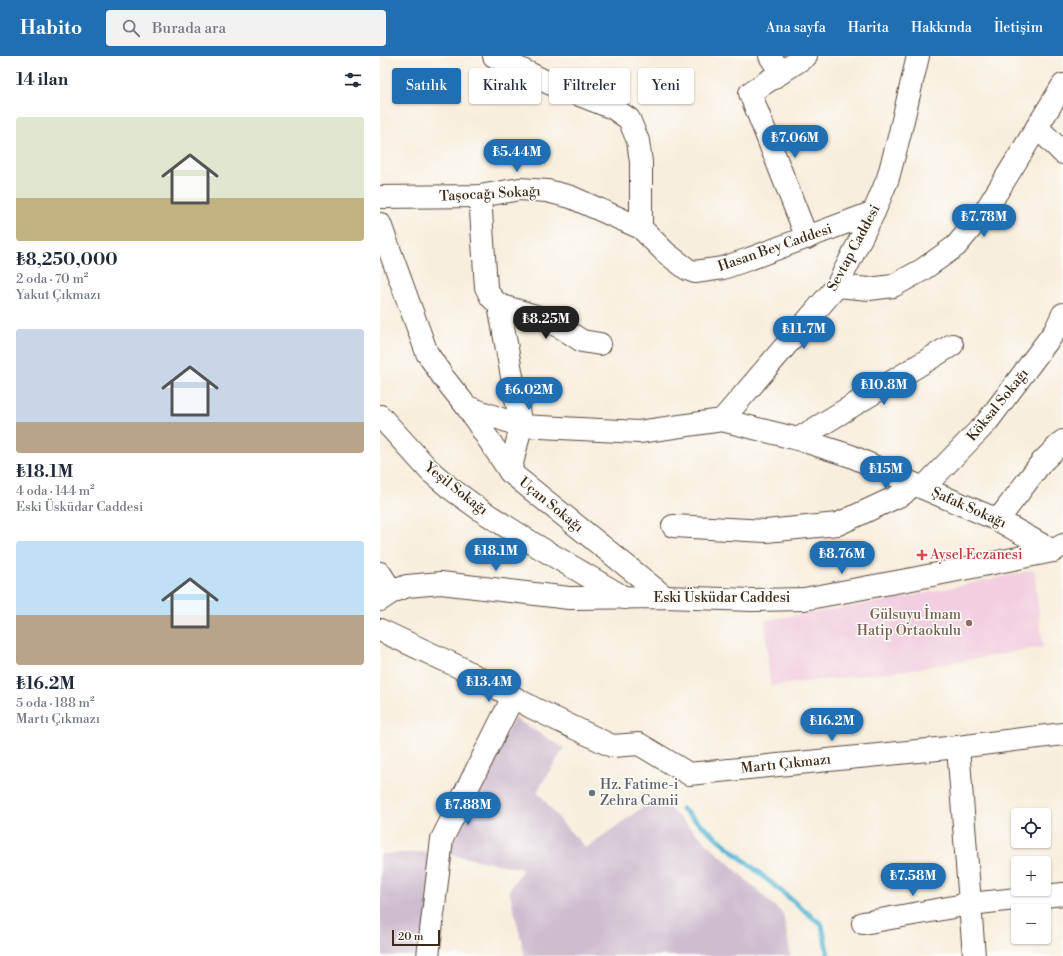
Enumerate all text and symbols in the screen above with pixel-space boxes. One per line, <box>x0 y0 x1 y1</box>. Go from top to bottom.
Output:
search box <box>106 10 386 46</box>
text: Habito <box>20 16 82 40</box>
icon: search <box>120 17 142 39</box>
text: Burada ara <box>152 19 226 38</box>
text: Ana sayfa <box>766 19 826 37</box>
text: Harita <box>848 19 889 37</box>
text: Hakkında <box>911 19 972 37</box>
text: İletişim <box>994 19 1043 37</box>
chip: Satılık <box>392 68 461 104</box>
chip: Kiralık <box>469 68 541 104</box>
chip: Filtreler <box>549 68 630 104</box>
chip: Yeni <box>638 68 694 104</box>
text: 14 ilan <box>16 69 68 91</box>
icon: filters <box>342 69 364 91</box>
pin: ₺7.06M <box>762 125 828 159</box>
text: ₺7.06M <box>771 130 819 146</box>
pin: ₺5.44M <box>484 139 550 173</box>
icon: home <box>154 143 226 215</box>
text: ₺5.44M <box>493 144 541 160</box>
street label: Taşocağı Sokağı <box>439 182 542 206</box>
street label: Sevtap Caddesi <box>824 201 885 294</box>
pin: ₺7.78M <box>951 204 1017 238</box>
text: ₺7.78M <box>961 209 1007 225</box>
street label: Hasan Bey Caddesi <box>715 220 835 276</box>
text: ₺8,250,000 <box>16 249 118 271</box>
text: 2 oda · 70 m² <box>16 271 88 287</box>
text: Yakut Çıkmazı <box>16 287 101 303</box>
pin: ₺8.25M <box>513 306 579 340</box>
text: ₺8.25M <box>522 311 570 327</box>
pin: ₺11.7M <box>771 316 837 350</box>
text: ₺11.7M <box>782 321 826 337</box>
icon: home <box>154 355 226 427</box>
street label: Köksal Sokağı <box>963 365 1033 445</box>
pin: ₺10.8M <box>851 372 917 406</box>
pin: ₺6.02M <box>496 377 562 411</box>
text: ₺10.8M <box>861 377 907 393</box>
text: ₺6.02M <box>505 382 553 398</box>
pin: ₺15M <box>862 456 910 490</box>
street label: Yeşil Sokağı <box>420 458 492 520</box>
text: ₺18.1M <box>16 461 73 483</box>
text: ₺15M <box>869 461 903 477</box>
street label: Uçan Sokağı <box>515 473 587 537</box>
text: 4 oda · 144 m² <box>16 483 95 499</box>
street label: Şafak Sokağı <box>929 483 1010 533</box>
text: Eski Üsküdar Caddesi <box>16 499 143 515</box>
pin: ₺18.1M <box>463 538 529 572</box>
pin: ₺8.76M <box>809 541 875 575</box>
text: ₺18.1M <box>474 543 518 559</box>
text: ₺8.76M <box>819 546 865 562</box>
place label: Aysel Eczanesi <box>929 546 1023 564</box>
marker: Aysel Eczanesi <box>917 550 927 560</box>
icon: home <box>154 567 226 639</box>
street label: Eski Üsküdar Caddesi <box>653 587 791 607</box>
place label: Gülsuyu İmam Hatip Ortaokulu <box>857 604 961 640</box>
marker: Gülsuyu İmam Hatip Ortaokulu <box>964 618 974 628</box>
pin: ₺13.4M <box>456 669 522 703</box>
text: ₺16.2M <box>16 673 75 695</box>
text: ₺13.4M <box>466 674 512 690</box>
text: 5 oda · 188 m² <box>16 695 95 711</box>
pin: ₺16.2M <box>799 708 865 742</box>
text: Martı Çıkmazı <box>16 711 100 727</box>
text: ₺16.2M <box>809 713 855 729</box>
street label: Martı Çıkmazı <box>740 750 832 778</box>
place label: Hz. Fatime-i Zehra Camii <box>600 776 679 810</box>
marker: Hz. Fatime-i Zehra Camii <box>587 788 597 798</box>
pin: ₺7.88M <box>435 792 501 826</box>
text: ₺7.88M <box>445 797 491 813</box>
map controls <box>1011 808 1051 944</box>
button: locate <box>1011 808 1051 848</box>
button: + <box>1011 856 1051 896</box>
pin: ₺7.58M <box>880 863 946 897</box>
text: ₺7.58M <box>890 868 936 884</box>
button: − <box>1011 904 1051 944</box>
scale bar <box>392 928 440 947</box>
text: 20 m <box>398 930 423 944</box>

